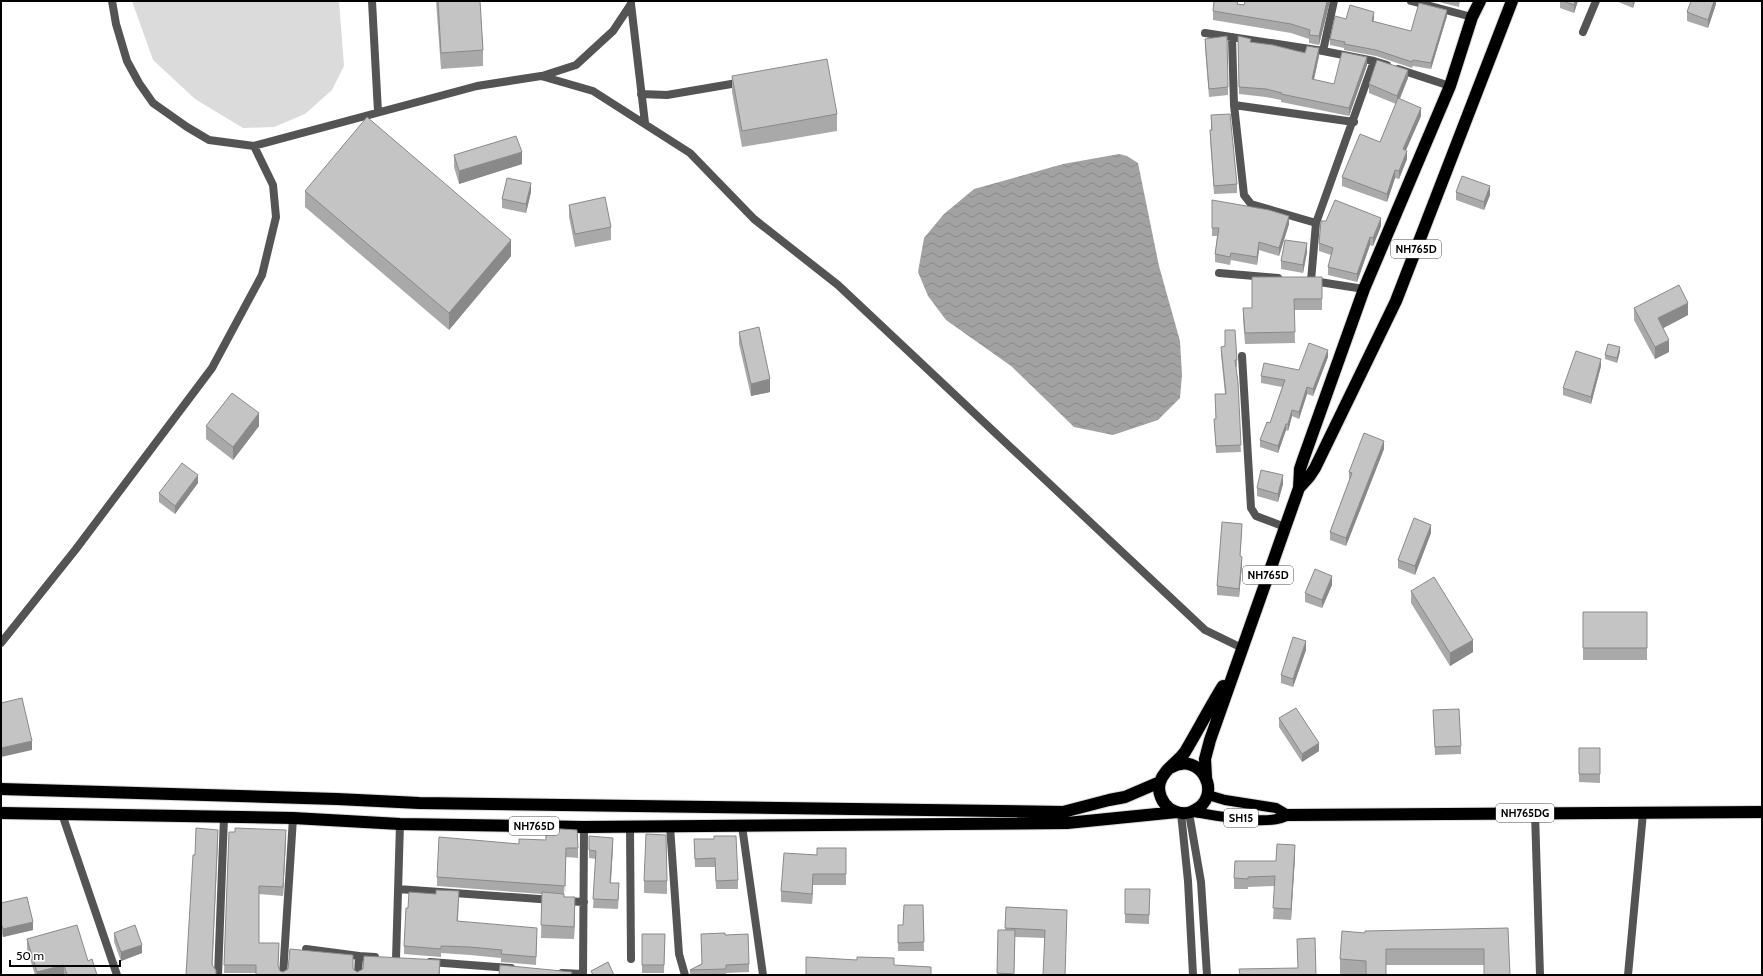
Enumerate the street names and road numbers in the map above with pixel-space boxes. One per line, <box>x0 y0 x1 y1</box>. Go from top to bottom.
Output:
road number: NH765D <box>1391 240 1441 258</box>
road number: NH765D <box>1243 566 1293 584</box>
road number: NH765DG <box>1496 804 1554 822</box>
road number: SH15 <box>1224 809 1258 827</box>
road number: NH765D <box>509 817 559 835</box>

